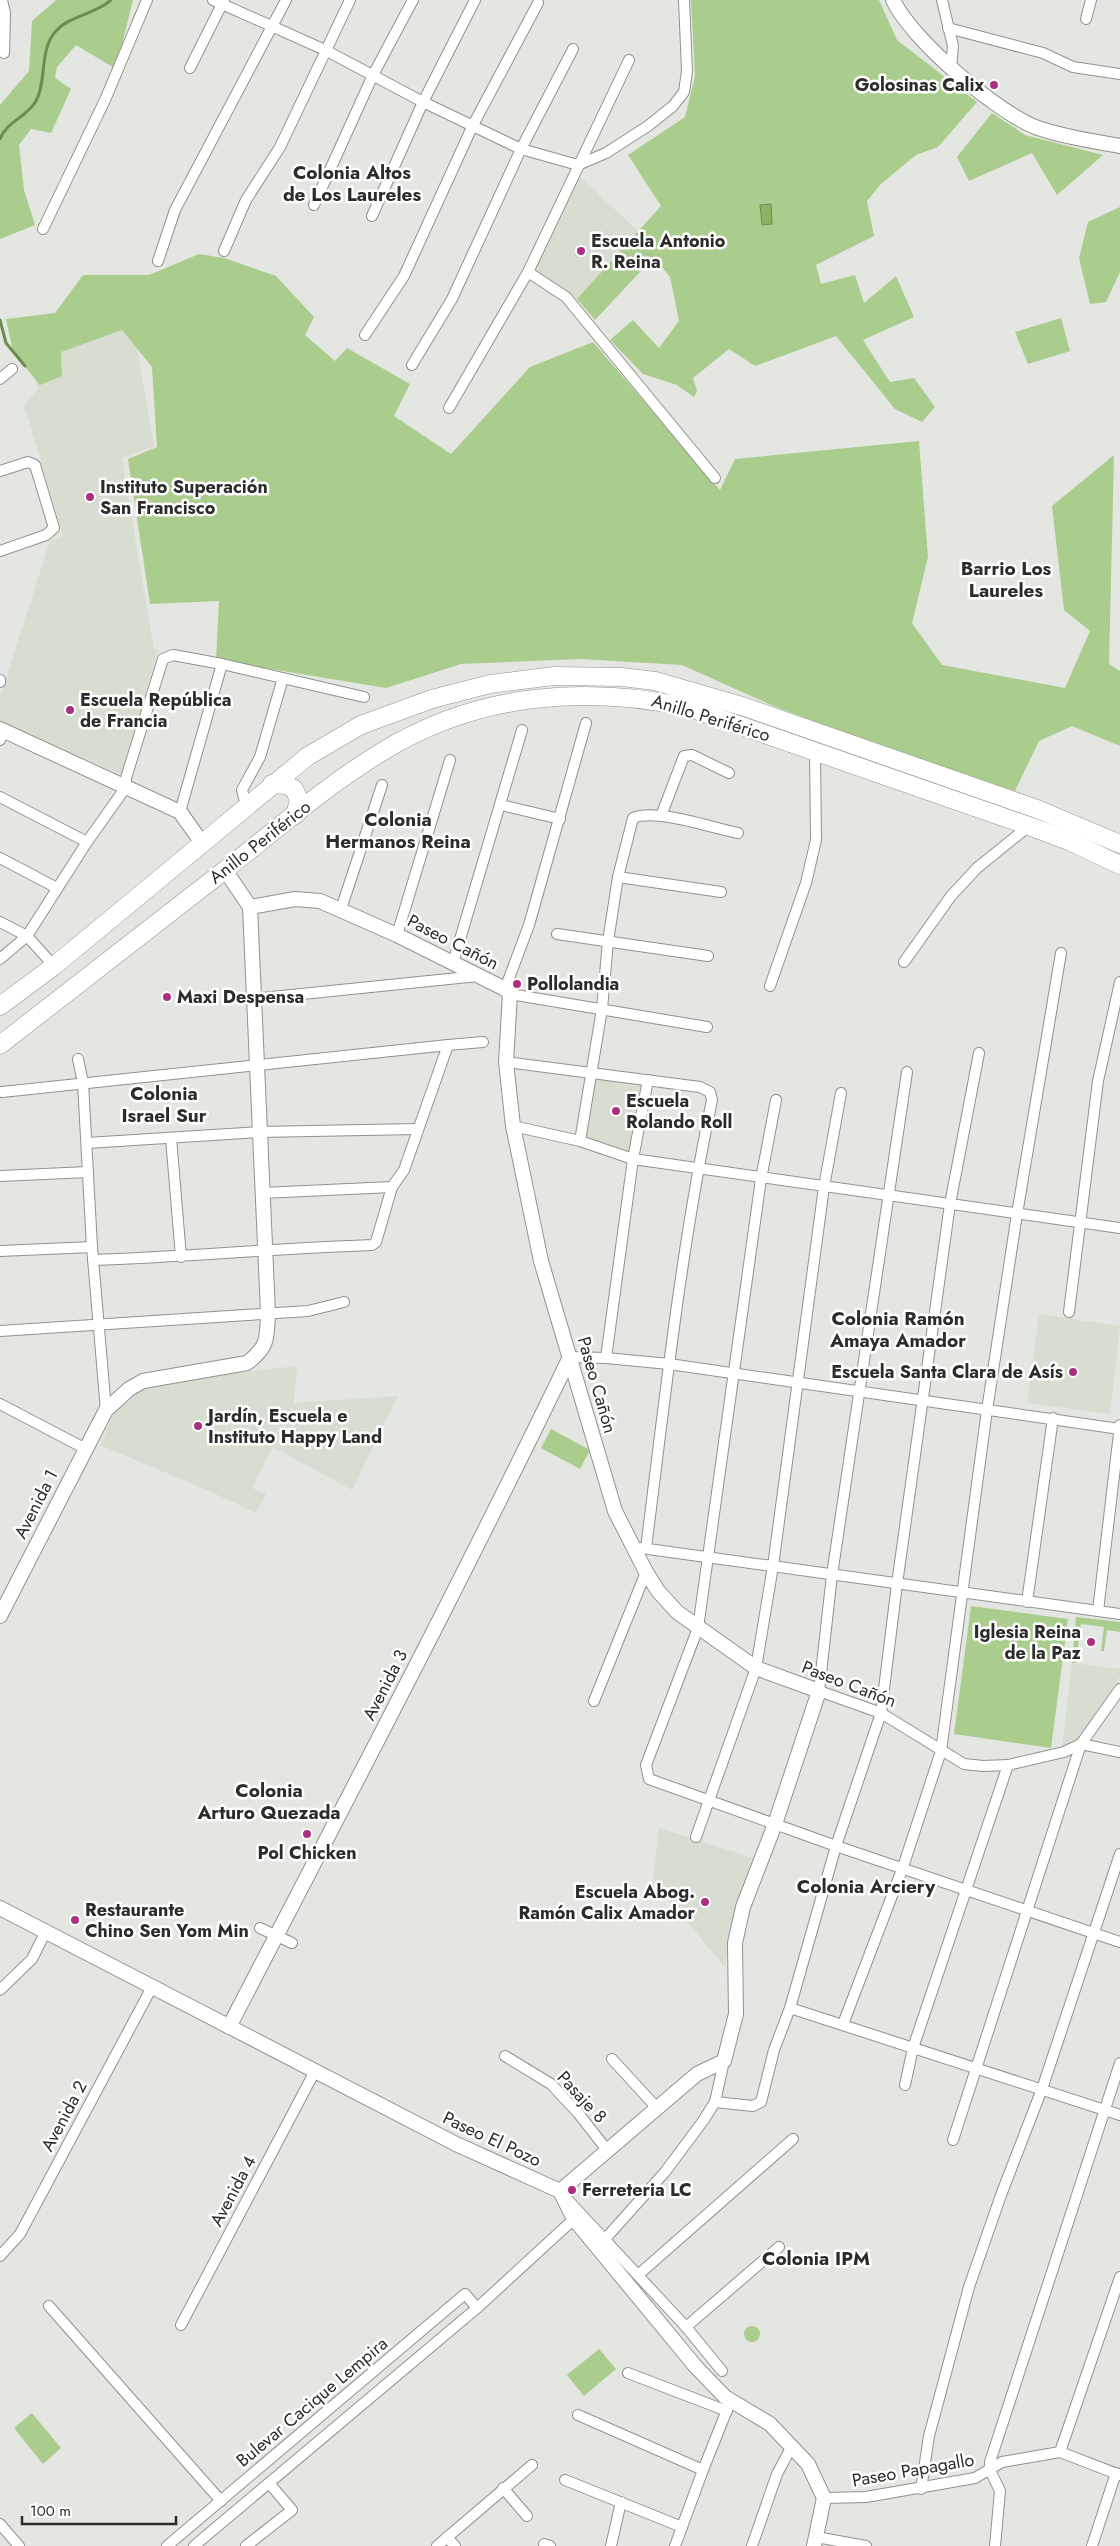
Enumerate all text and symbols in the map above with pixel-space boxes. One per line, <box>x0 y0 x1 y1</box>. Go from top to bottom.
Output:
place label: Golosinas Calix <box>855 72 984 98</box>
marker: Golosinas Calix <box>988 79 1000 91</box>
district label: Colonia Altos de Los Laureles <box>283 159 421 208</box>
place label: Escuela Antonio R. Reina <box>591 228 726 275</box>
marker: Escuela Antonio R. Reina <box>575 245 587 257</box>
place label: Instituto Superación San Francisco <box>100 474 268 521</box>
marker: Instituto Superación San Francisco <box>84 491 96 503</box>
district label: Barrio Los Laureles <box>961 555 1052 604</box>
place label: Escuela República de Francia <box>80 687 232 734</box>
street label: Anillo Periférico <box>649 688 774 748</box>
marker: Escuela República de Francia <box>64 704 76 716</box>
street label: Anillo Periférico <box>204 794 316 890</box>
district label: Colonia Hermanos Reina <box>325 806 471 855</box>
street label: Paseo Cañón <box>403 908 503 976</box>
place label: Pollolandia <box>527 971 619 997</box>
marker: Pollolandia <box>511 978 523 990</box>
place label: Maxi Despensa <box>177 984 304 1010</box>
marker: Maxi Despensa <box>161 991 173 1003</box>
district label: Colonia Israel Sur <box>121 1080 207 1129</box>
place label: Escuela Rolando Roll <box>626 1088 732 1135</box>
marker: Escuela Rolando Roll <box>610 1105 622 1117</box>
district label: Colonia Ramón Amaya Amador <box>829 1305 966 1354</box>
street label: Paseo Cañón <box>571 1334 623 1436</box>
place label: Escuela Santa Clara de Asís <box>831 1359 1063 1385</box>
marker: Escuela Santa Clara de Asís <box>1067 1366 1079 1378</box>
place label: Jardín, Escuela e Instituto Happy Land <box>205 1403 382 1450</box>
marker: Jardín, Escuela e Instituto Happy Land <box>192 1420 204 1432</box>
street label: Avenida 1 <box>8 1465 64 1543</box>
place label: Iglesia Reina de la Paz <box>974 1619 1082 1666</box>
marker: Iglesia Reina de la Paz <box>1085 1636 1097 1648</box>
street label: Avenida 3 <box>356 1645 414 1725</box>
street label: Paseo Cañón <box>798 1654 900 1714</box>
district label: Colonia Arturo Quezada <box>196 1777 341 1826</box>
marker: Pol Chicken <box>301 1828 313 1840</box>
place label: Pol Chicken <box>257 1840 357 1866</box>
district label: Colonia Arciery <box>797 1873 936 1900</box>
place label: Escuela Abog. Ramón Calix Amador <box>519 1879 696 1926</box>
marker: Escuela Abog. Ramón Calix Amador <box>699 1896 711 1908</box>
place label: Restaurante Chino Sen Yom Min <box>85 1897 249 1944</box>
marker: Restaurante Chino Sen Yom Min <box>69 1914 81 1926</box>
street label: Pasaje 8 <box>551 2065 613 2129</box>
street label: Avenida 2 <box>35 2076 93 2156</box>
street label: Paseo El Pozo <box>439 2105 546 2173</box>
street label: Avenida 4 <box>203 2151 263 2231</box>
place label: Ferreteria LC <box>582 2177 692 2203</box>
marker: Ferreteria LC <box>566 2184 578 2196</box>
district label: Colonia IPM <box>762 2245 870 2272</box>
street label: Bulevar Cacique Lempira <box>231 2331 393 2473</box>
street label: Paseo Papagallo <box>850 2446 976 2494</box>
scale bar <box>22 2494 176 2526</box>
text: 100 m <box>30 2500 71 2522</box>

